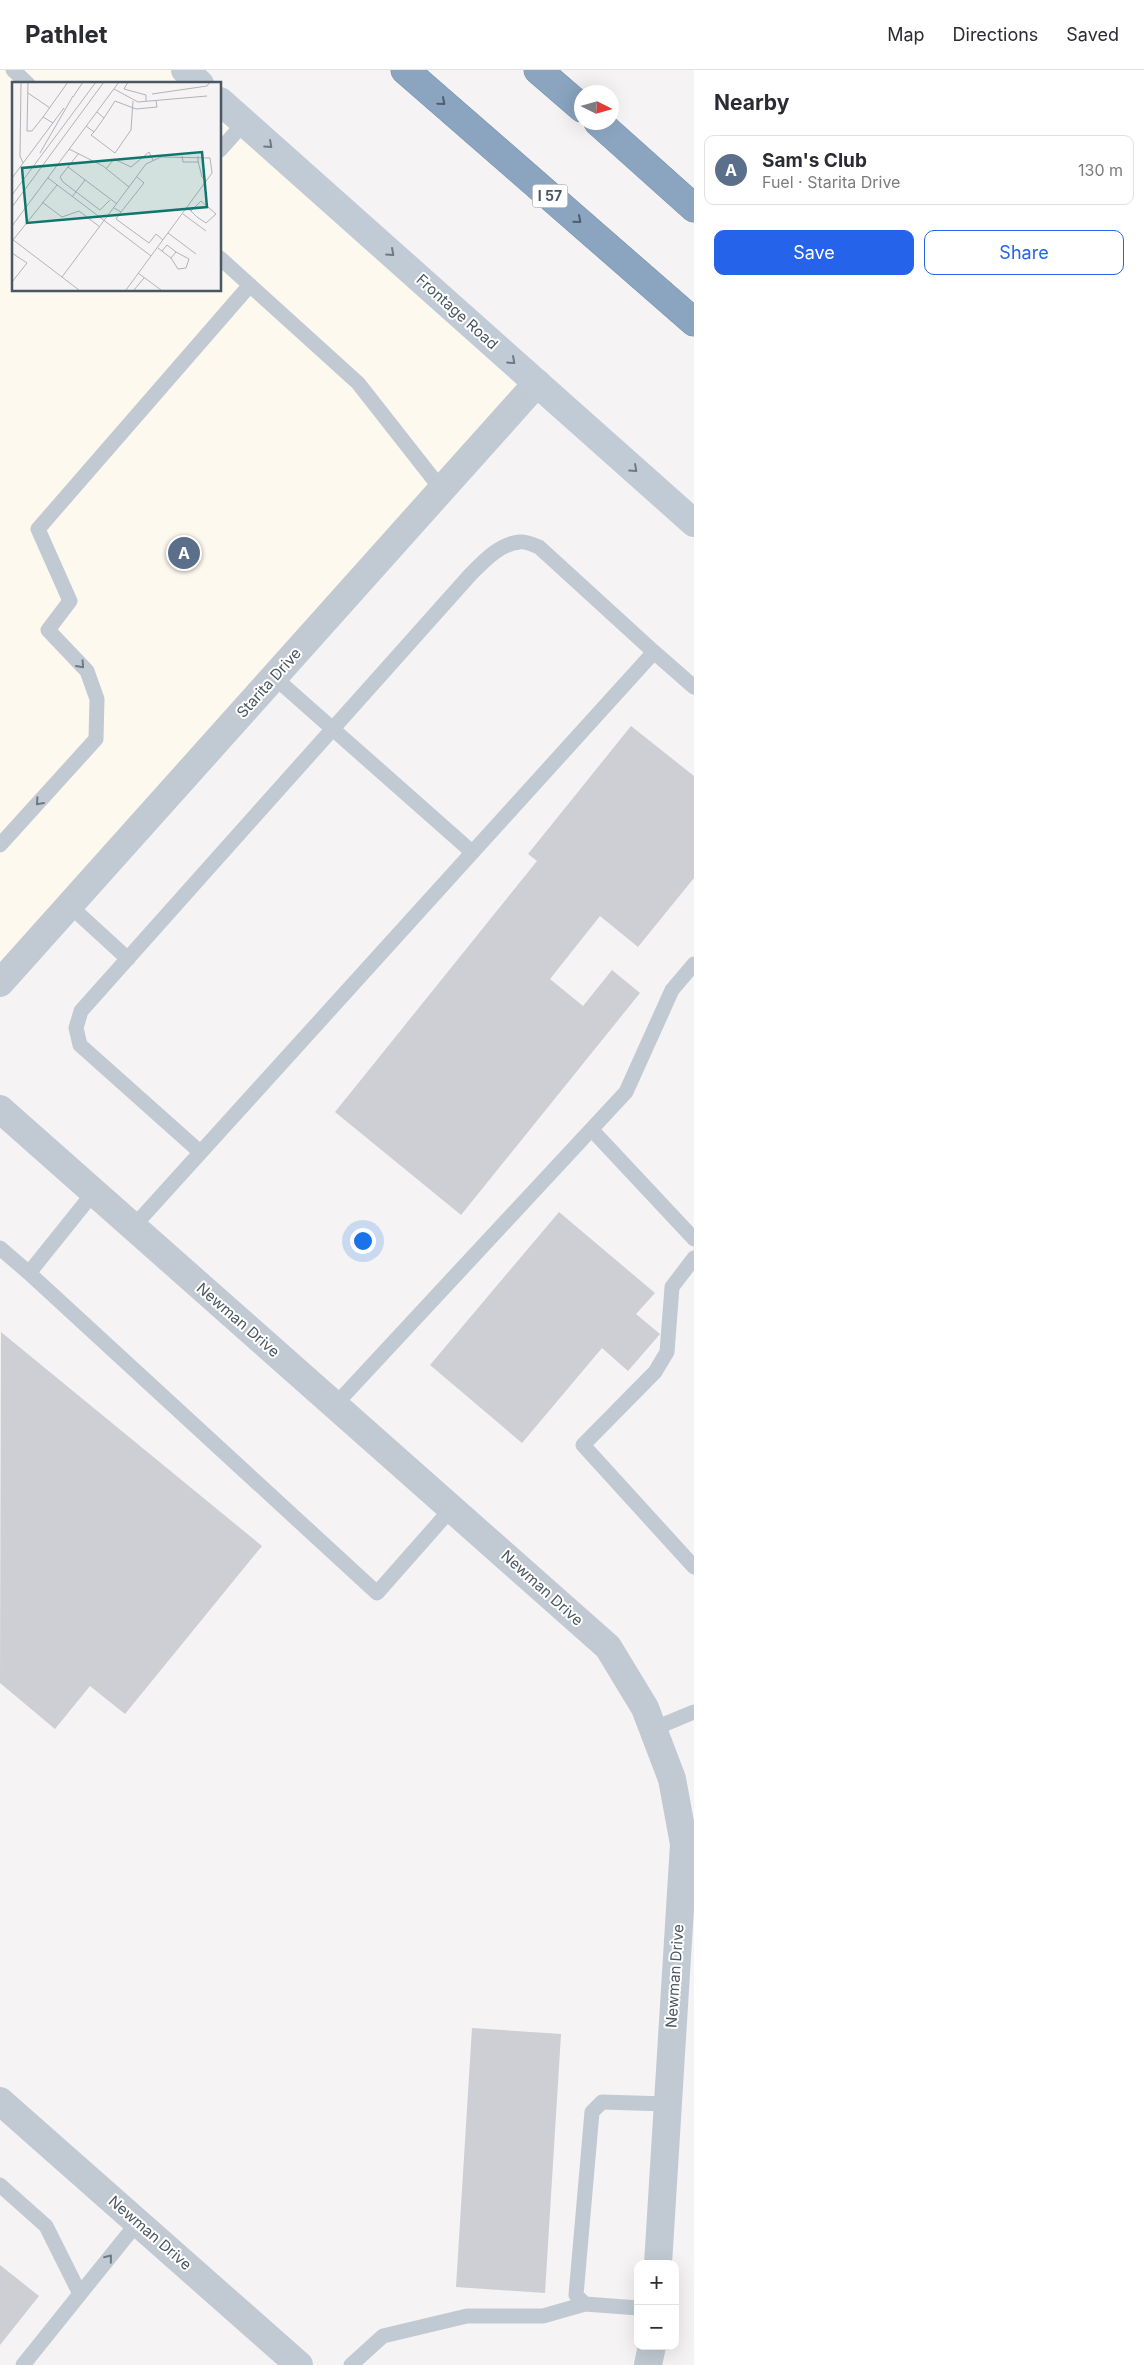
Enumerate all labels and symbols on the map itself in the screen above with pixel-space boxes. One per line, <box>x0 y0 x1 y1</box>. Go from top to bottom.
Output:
inset map <box>12 82 221 291</box>
north arrow <box>574 85 619 130</box>
one-way arrow <box>437 96 446 105</box>
one-way arrow <box>264 140 273 149</box>
road number: I 57 <box>532 184 568 208</box>
one-way arrow <box>572 215 581 224</box>
one-way arrow <box>385 248 394 257</box>
street label: Frontage Road <box>413 270 502 353</box>
one-way arrow <box>507 355 516 364</box>
one-way arrow <box>628 464 637 473</box>
pin: A <box>168 534 200 572</box>
street label: Starita Drive <box>232 644 305 721</box>
one-way arrow <box>76 660 85 669</box>
one-way arrow <box>36 796 45 805</box>
your location <box>350 1228 376 1254</box>
street label: Newman Drive <box>193 1278 284 1361</box>
street label: Newman Drive <box>497 1546 587 1629</box>
street label: Newman Drive <box>661 1923 688 2028</box>
street label: Newman Drive <box>105 2191 196 2274</box>
one-way arrow <box>104 2255 112 2264</box>

